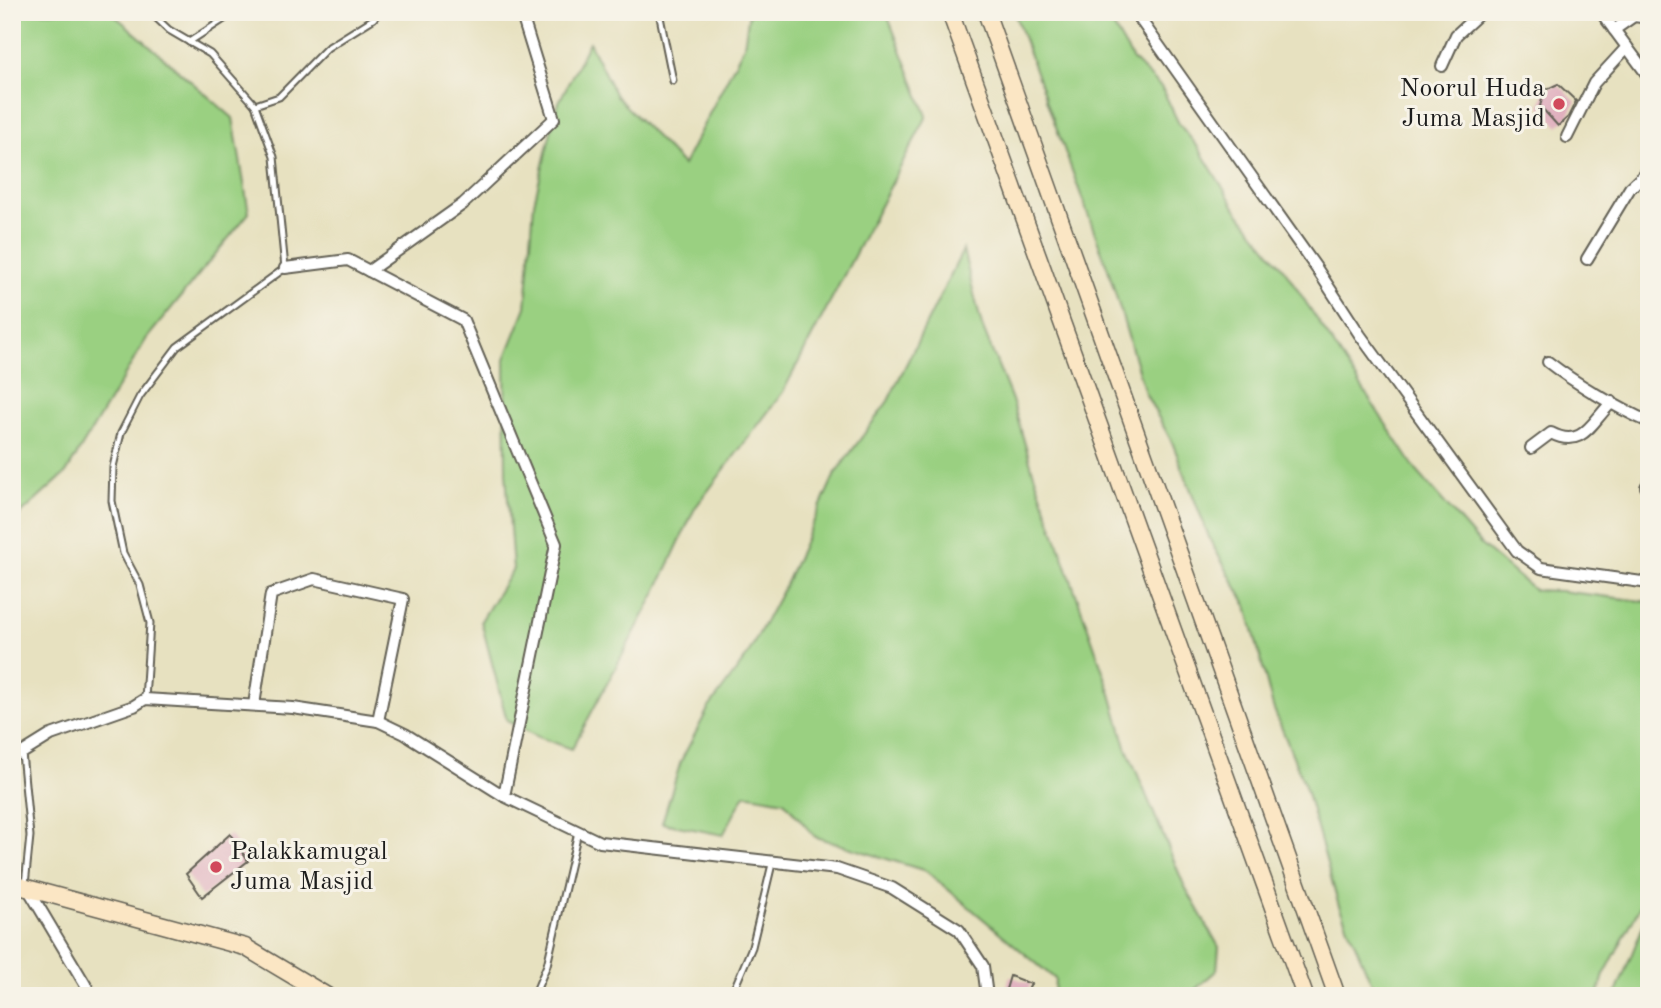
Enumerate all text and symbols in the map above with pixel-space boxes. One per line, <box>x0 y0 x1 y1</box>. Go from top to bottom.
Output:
place label: Noorul Huda Juma Masjid <box>1400 76 1545 132</box>
marker: Noorul Huda Juma Masjid <box>1551 96 1567 112</box>
place label: Palakkamugal Juma Masjid <box>230 839 388 895</box>
marker: Palakkamugal Juma Masjid <box>208 859 224 875</box>

